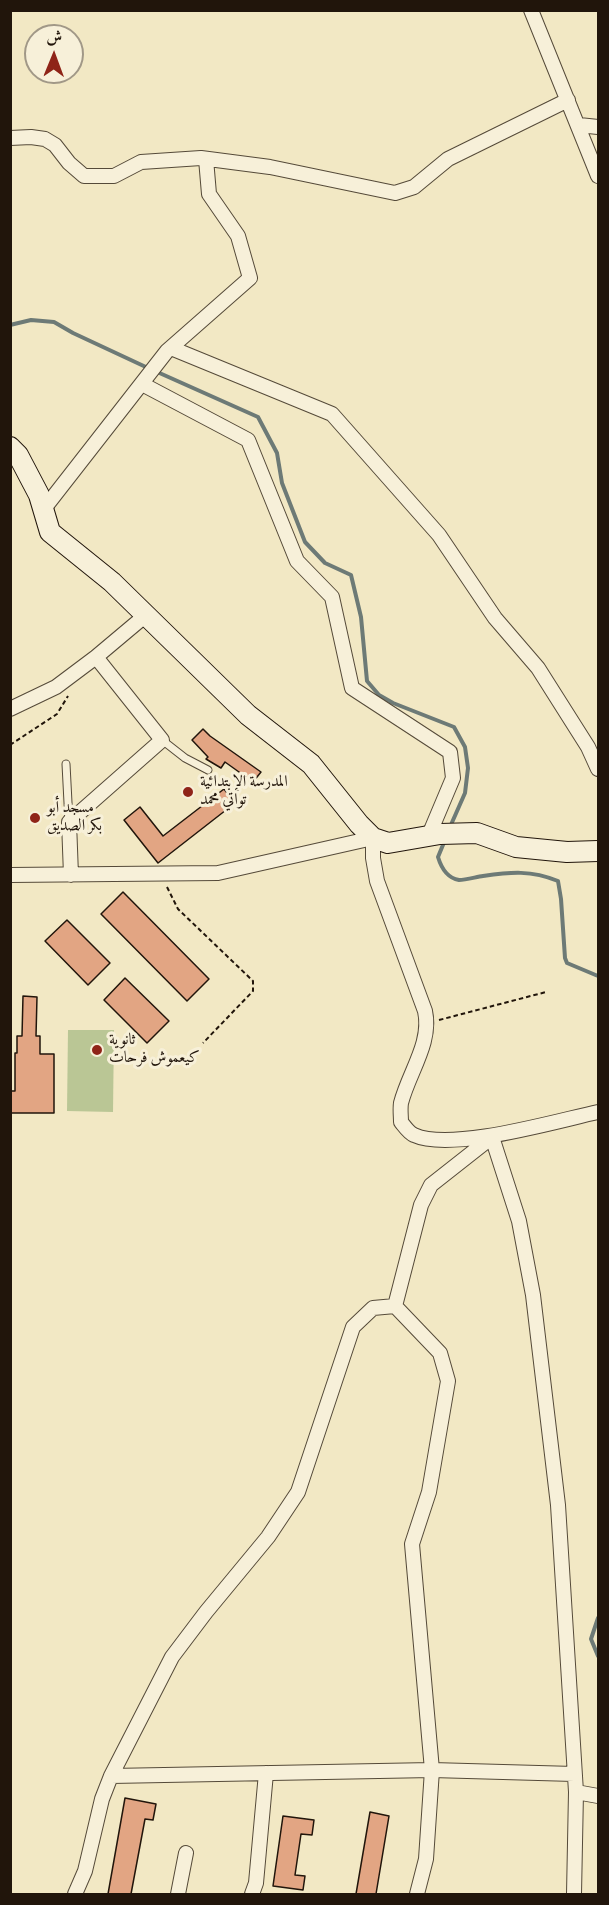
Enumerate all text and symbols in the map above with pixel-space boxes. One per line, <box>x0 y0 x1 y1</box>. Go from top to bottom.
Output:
north arrow <box>24 24 84 84</box>
text: ش <box>46 27 62 49</box>
place label: المدرسة الإبتدائية تواتي محمد <box>200 773 288 811</box>
marker: المدرسة الإبتدائية تواتي محمد <box>181 785 195 799</box>
place label: مسجد أبو بكر الصديق <box>47 799 102 837</box>
marker: مسجد أبو بكر الصديق <box>28 811 42 825</box>
place label: ثانوية كيعموش فرحات <box>109 1031 200 1069</box>
marker: ثانوية كيعموش فرحات <box>90 1043 104 1057</box>

